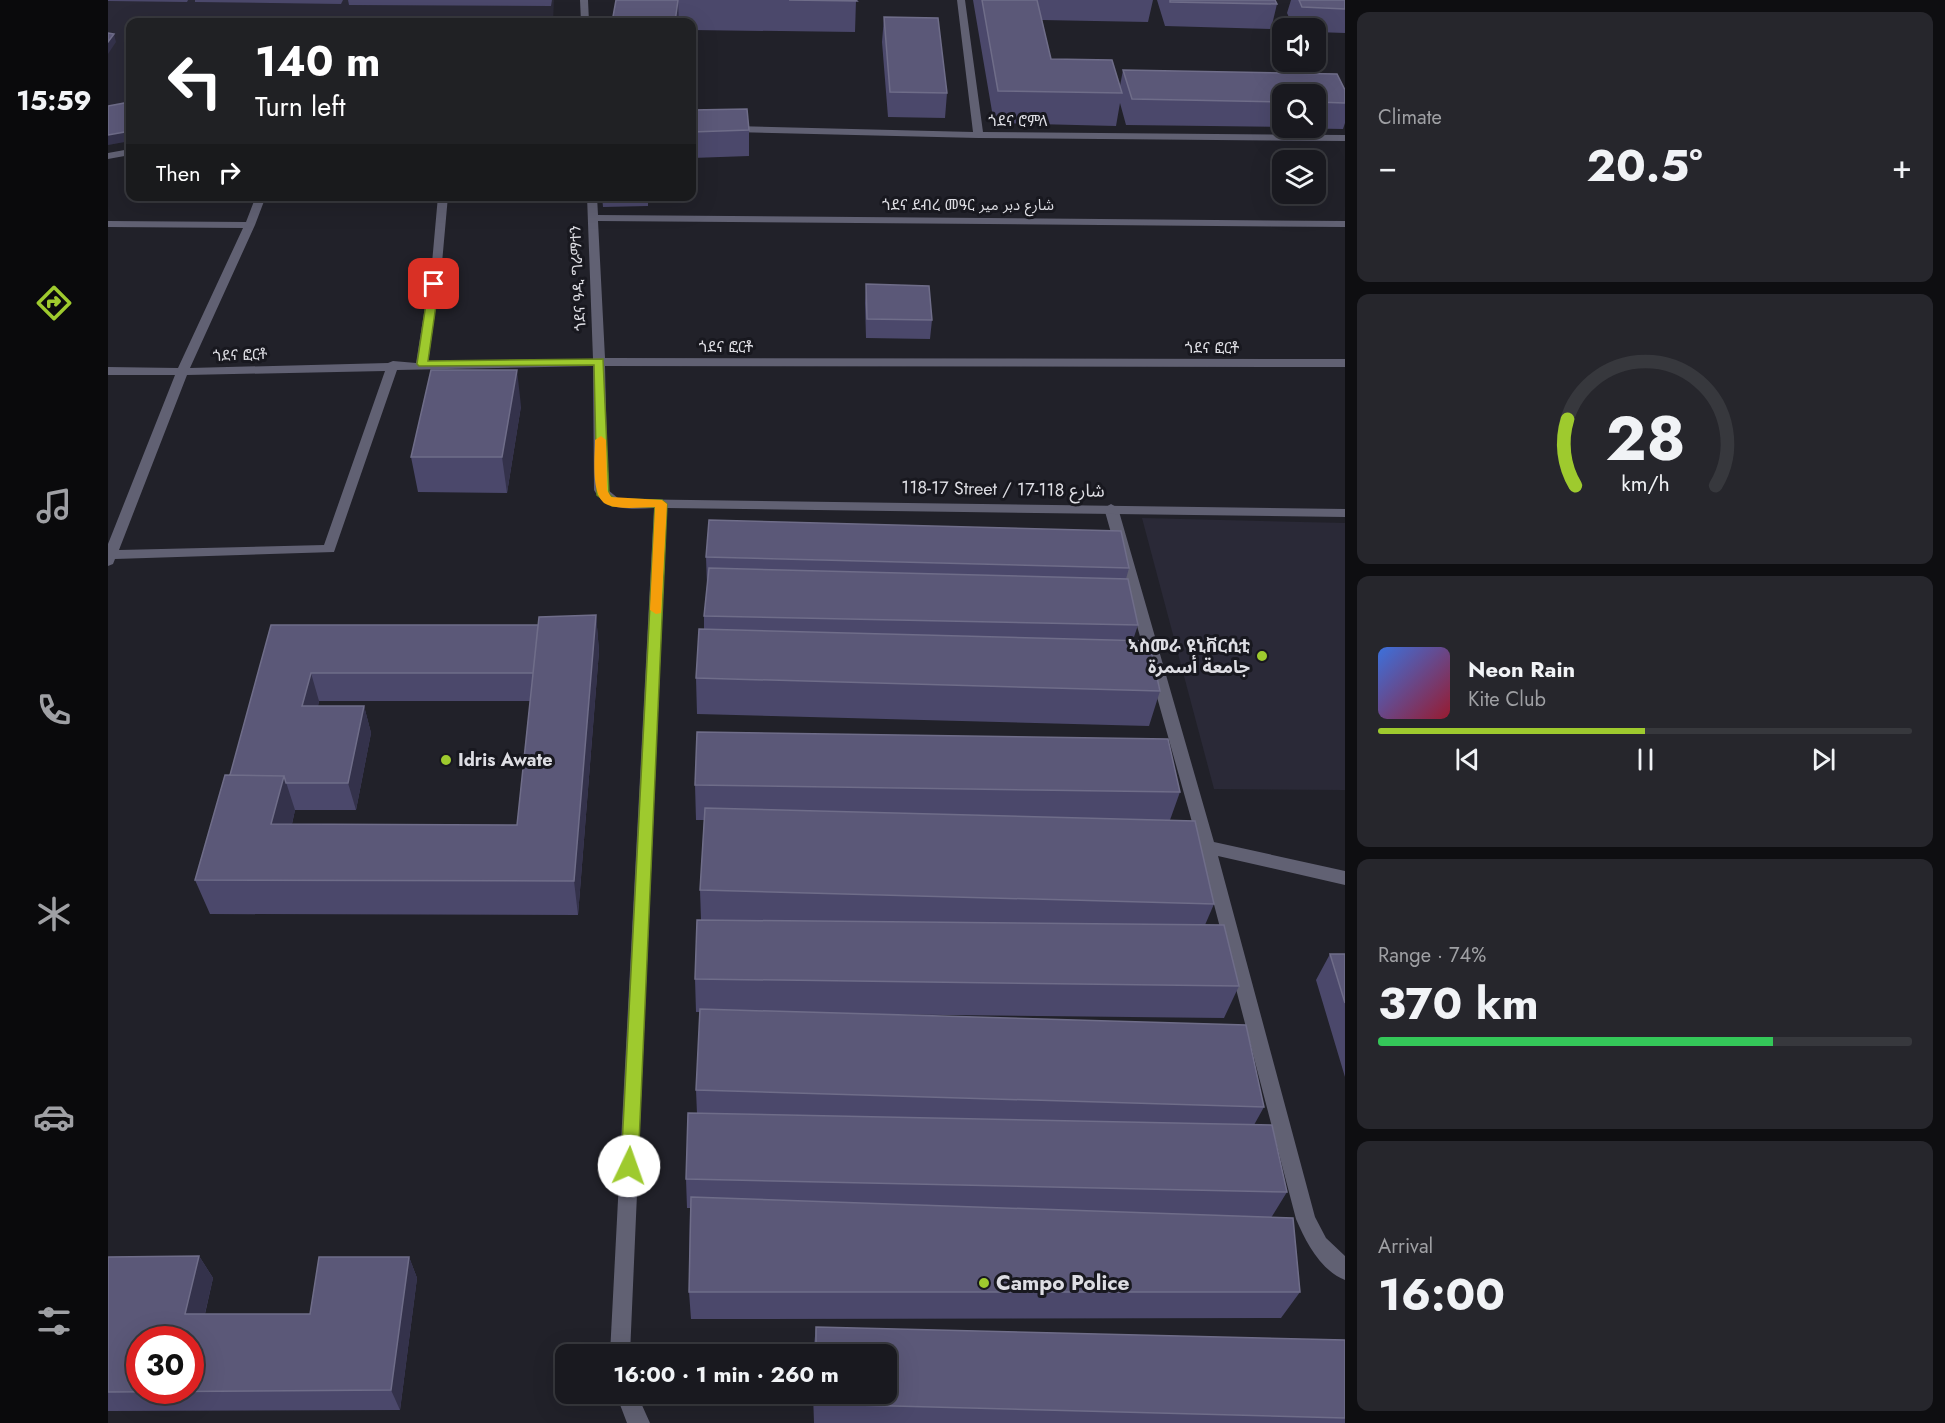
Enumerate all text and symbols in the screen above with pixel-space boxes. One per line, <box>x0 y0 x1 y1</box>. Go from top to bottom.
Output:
map controls <box>1272 18 1326 204</box>
button: sound <box>1272 18 1326 72</box>
text: 140 m <box>255 31 381 92</box>
icon: left <box>156 42 234 120</box>
text: 15:59 <box>16 81 92 120</box>
button: search <box>1272 84 1326 138</box>
text: Turn left <box>255 87 345 126</box>
text: Climate <box>1378 103 1442 132</box>
street label: ጎደና ሮምለ <box>988 110 1048 132</box>
text: 20.5° <box>1586 133 1703 198</box>
text: − <box>1378 143 1397 190</box>
text: + <box>1892 143 1912 190</box>
button: layers <box>1272 150 1326 204</box>
icon: right <box>213 156 246 189</box>
text: Then <box>156 157 201 189</box>
street label: ጎደና ደብረ መዓር شارع دبر مير <box>882 194 1054 217</box>
street label: ጎደና ዓዲ ግራማተን <box>564 225 592 331</box>
pin <box>408 258 459 309</box>
icon: arrive <box>417 267 450 300</box>
icon: directions <box>33 282 75 324</box>
street label: ጎደና ፎርቶ <box>699 336 753 358</box>
street label: ጎደና ፎርቶ <box>1185 337 1239 359</box>
street label: ጎደና ፎርቶ <box>212 343 268 367</box>
text: 28 <box>1605 393 1685 483</box>
text: km/h <box>1621 469 1669 500</box>
street label: 118-17 Street / شارع 118-17 <box>901 474 1105 505</box>
icon: music <box>33 485 75 527</box>
place label: ኣስመራ ዩኒቨርሲቲ جامعة أسمرة <box>1128 633 1250 680</box>
marker: ኣስመራ ዩኒቨርሲቲ جامعة أسمرة <box>1255 649 1269 663</box>
text: Neon Rain <box>1468 653 1575 685</box>
text: Kite Club <box>1468 685 1546 714</box>
icon: phone <box>33 689 75 731</box>
icon: previous <box>1451 743 1484 776</box>
icon: pause <box>1629 743 1662 776</box>
icon: next <box>1807 743 1840 776</box>
place label: Idris Awate <box>458 747 553 773</box>
marker: Idris Awate <box>439 753 453 767</box>
icon: climate <box>33 893 75 935</box>
text: Range · 74% <box>1378 941 1486 970</box>
text: 370 km <box>1378 971 1539 1036</box>
icon: car <box>33 1096 75 1138</box>
position arrow <box>597 1134 661 1198</box>
text: Arrival <box>1378 1232 1433 1261</box>
text: 16:00 <box>1378 1262 1505 1327</box>
place label: Campo Police <box>996 1268 1130 1298</box>
marker: Campo Police <box>977 1276 991 1290</box>
icon: filters <box>33 1300 75 1342</box>
speed limit sign: 30 <box>126 1326 204 1404</box>
text: 16:00 · 1 min · 260 m <box>613 1358 839 1390</box>

